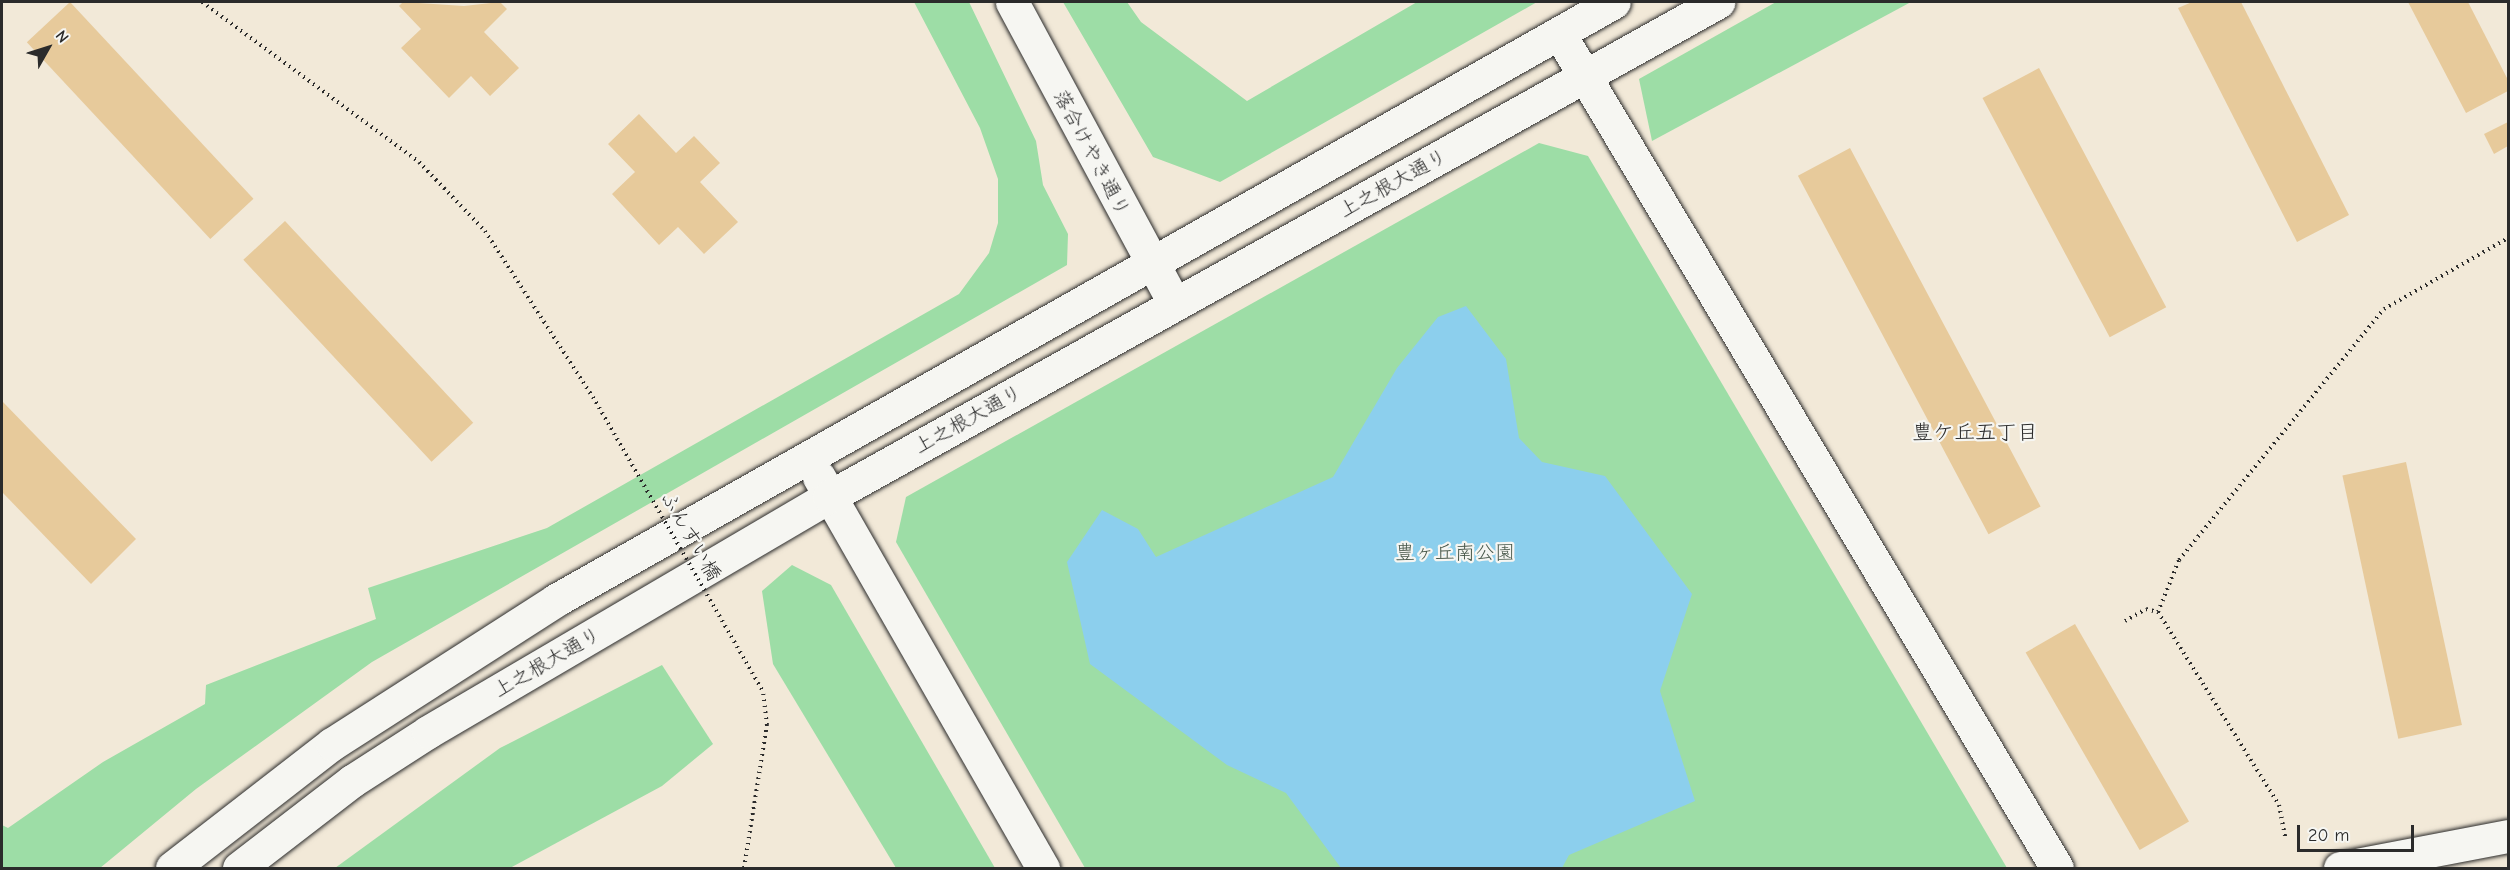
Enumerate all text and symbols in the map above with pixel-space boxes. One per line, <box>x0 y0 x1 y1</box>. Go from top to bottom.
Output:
north arrow <box>18 18 78 78</box>
text: N <box>52 27 72 46</box>
street label: 落合けやき通り <box>1049 86 1135 220</box>
street label: 上之根大通り <box>1335 143 1451 223</box>
street label: 上之根大通り <box>910 379 1026 459</box>
district label: 豊ケ丘五丁目 <box>1912 419 2038 445</box>
street label: ふんすい橋 <box>656 487 726 585</box>
park label: 豊ヶ丘南公園 <box>1395 540 1515 564</box>
street label: 上之根大通り <box>489 622 605 702</box>
scale bar <box>2300 813 2417 851</box>
text: 20 m <box>2308 825 2349 846</box>

